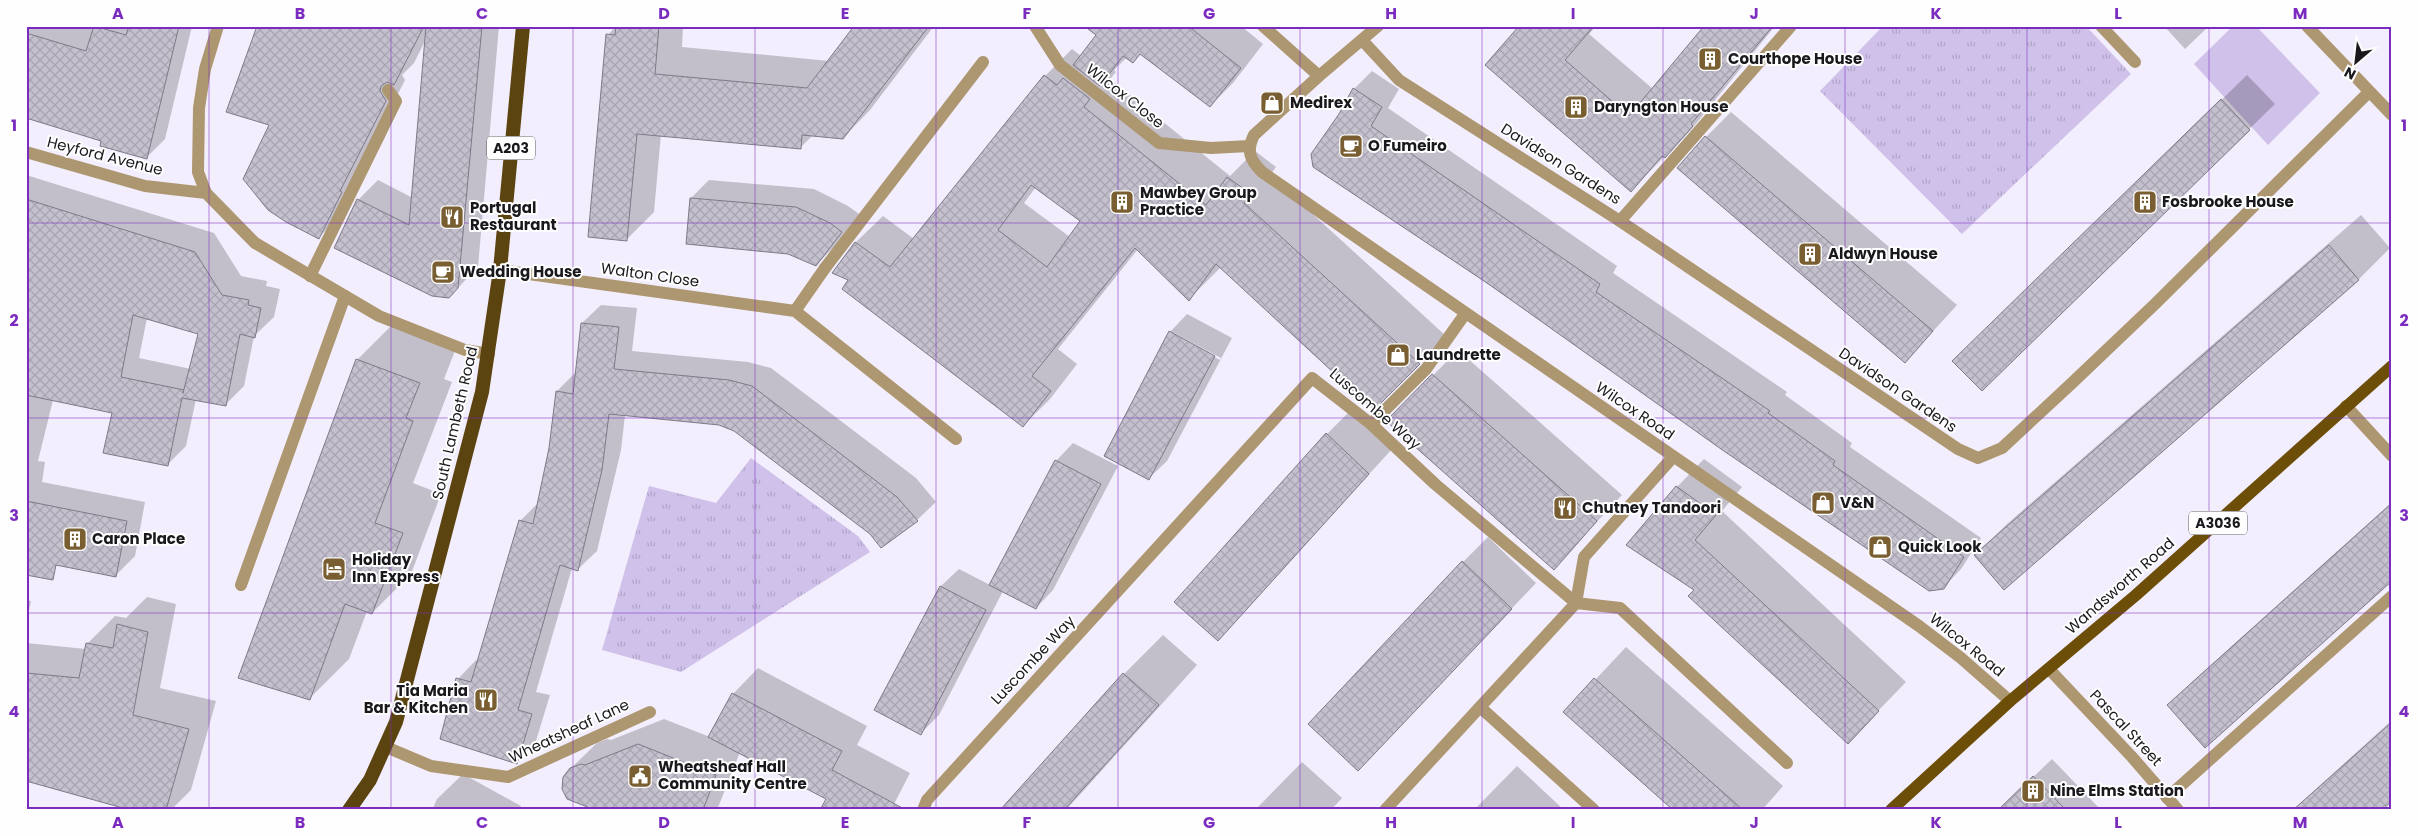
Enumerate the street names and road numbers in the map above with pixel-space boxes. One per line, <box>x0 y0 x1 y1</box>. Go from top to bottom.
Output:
street label: Wilcox Close <box>1082 58 1169 133</box>
street label: Davidson Gardens <box>1497 118 1626 209</box>
street label: Heyford Avenue <box>45 131 165 180</box>
road number: A203 <box>487 136 535 160</box>
street label: Walton Close <box>600 257 701 292</box>
street label: Davidson Gardens <box>1835 342 1962 437</box>
street label: South Lambeth Road <box>427 344 482 502</box>
street label: Luscombe Way <box>1325 363 1426 455</box>
street label: Wilcox Road <box>1592 376 1679 445</box>
road number: A3036 <box>2189 512 2247 534</box>
street label: Wandsworth Road <box>2061 532 2179 639</box>
street label: Wilcox Road <box>1925 608 2009 681</box>
street label: Luscombe Way <box>986 610 1080 709</box>
street label: Pascal Street <box>2085 685 2167 770</box>
street label: Wheatsheaf Lane <box>505 693 632 768</box>

